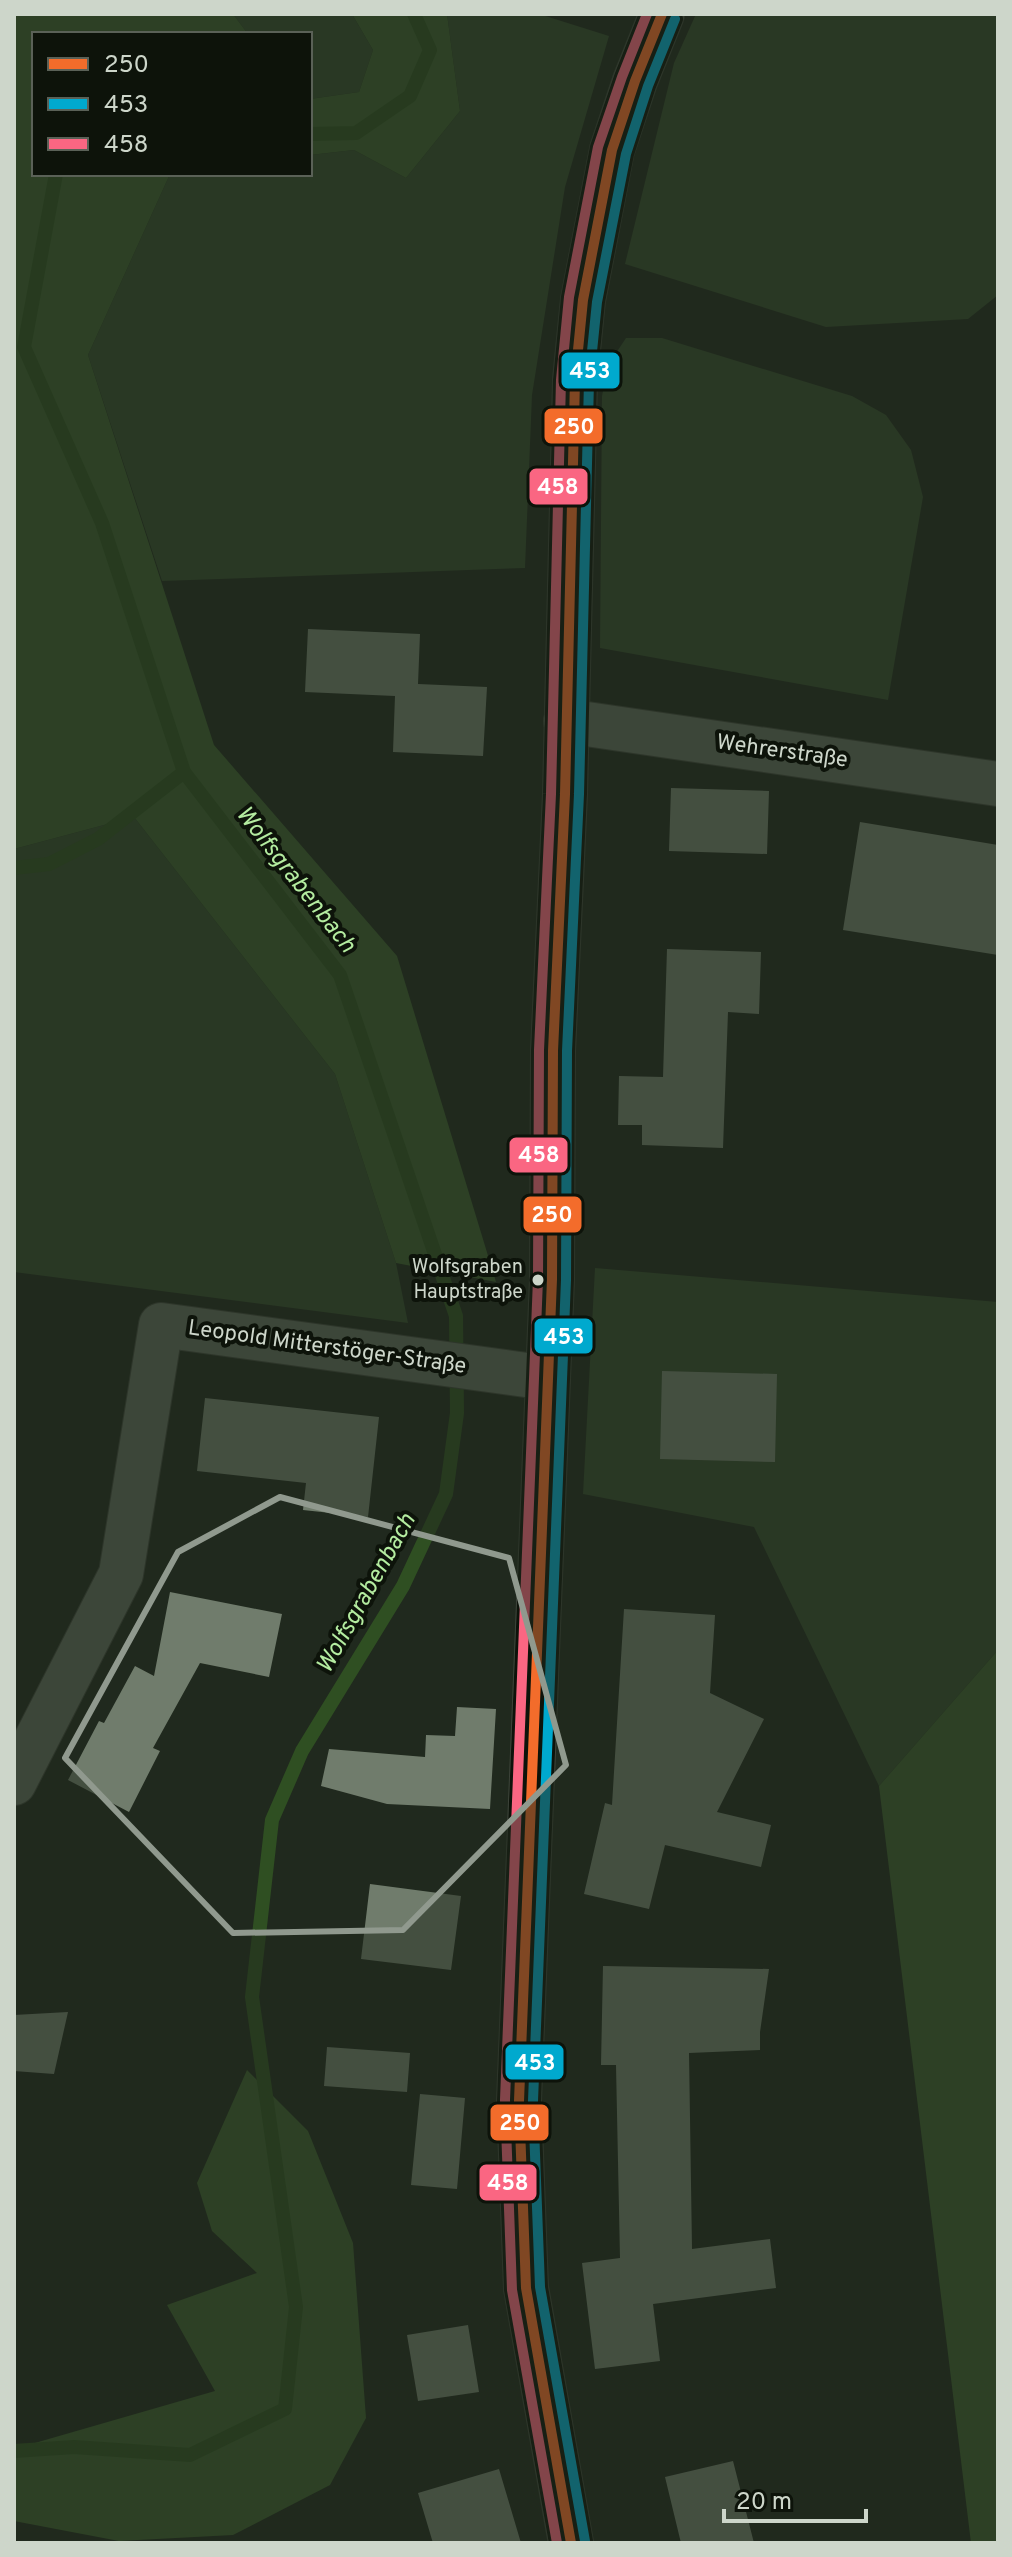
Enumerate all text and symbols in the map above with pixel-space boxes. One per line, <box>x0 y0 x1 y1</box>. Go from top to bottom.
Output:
legend <box>32 32 312 176</box>
text: 250 <box>104 51 149 81</box>
text: 453 <box>104 91 148 121</box>
text: 458 <box>104 131 148 161</box>
line badge: 453 <box>560 351 621 390</box>
text: 453 <box>570 359 610 386</box>
line badge: 250 <box>543 407 604 445</box>
text: 250 <box>553 415 595 442</box>
line badge: 458 <box>528 467 589 506</box>
text: 458 <box>537 475 579 502</box>
street label: Wehrerstraße <box>715 729 849 775</box>
water label: Wolfsgrabenbach <box>228 801 362 959</box>
line badge: 458 <box>508 1136 569 1174</box>
text: 458 <box>518 1143 560 1170</box>
line badge: 250 <box>522 1195 583 1234</box>
text: 250 <box>531 1203 573 1230</box>
place label: Wolfsgraben Hauptstraße <box>412 1255 523 1306</box>
marker: Wolfsgraben Hauptstraße <box>530 1272 546 1288</box>
street label: Leopold Mitterstöger-Straße <box>186 1315 468 1381</box>
line badge: 453 <box>533 1317 594 1355</box>
text: 453 <box>544 1325 584 1352</box>
water label: Wolfsgrabenbach <box>311 1509 423 1679</box>
line badge: 453 <box>504 2043 565 2081</box>
text: 453 <box>515 2051 555 2078</box>
line badge: 250 <box>489 2103 550 2142</box>
text: 250 <box>499 2111 541 2138</box>
line badge: 458 <box>478 2163 538 2202</box>
text: 458 <box>487 2171 529 2198</box>
scale bar <box>724 2473 866 2523</box>
text: 20 m <box>736 2488 792 2518</box>

